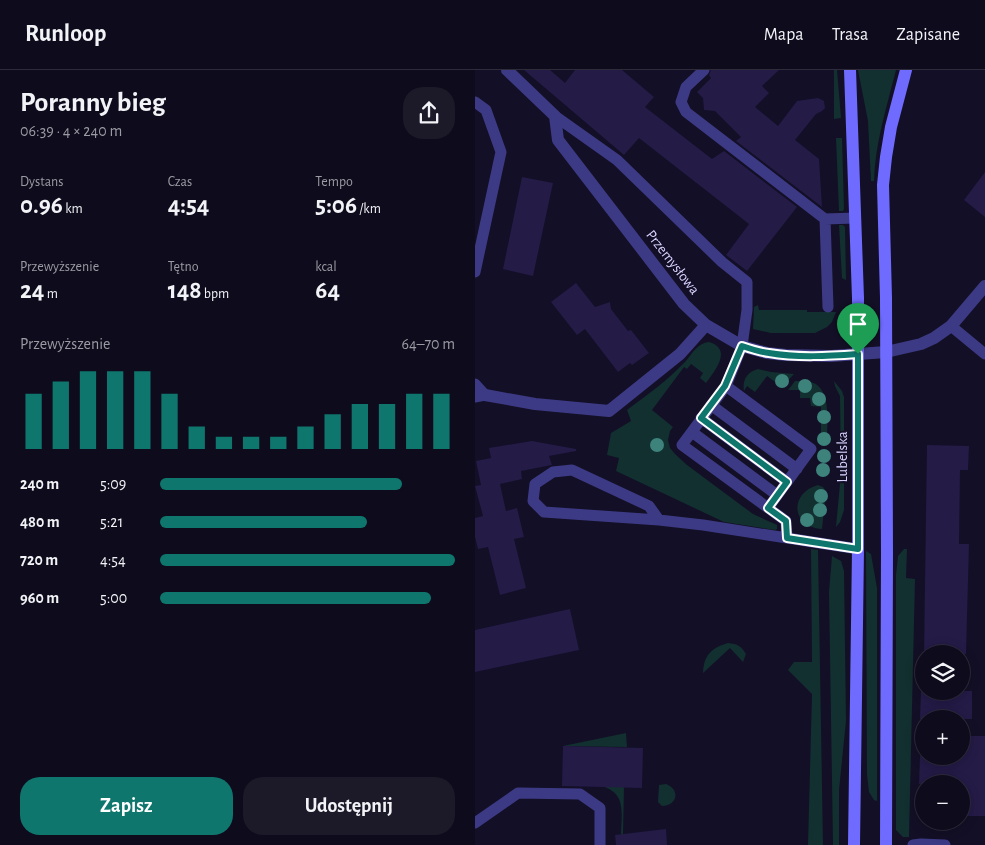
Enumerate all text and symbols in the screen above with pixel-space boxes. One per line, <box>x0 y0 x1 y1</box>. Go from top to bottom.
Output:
text: Runloop <box>25 22 106 46</box>
text: Mapa <box>764 26 804 44</box>
text: Trasa <box>832 26 868 44</box>
text: Zapisane <box>896 26 960 44</box>
button: share <box>403 87 455 139</box>
text: Poranny bieg <box>20 89 166 117</box>
text: 06:39 · 4 × 240 m <box>20 123 122 139</box>
text: Dystans <box>20 175 63 189</box>
text: Czas <box>168 175 192 189</box>
text: Tempo <box>315 175 353 189</box>
text: 0.96 <box>20 193 63 218</box>
text: 4:54 <box>168 193 209 218</box>
text: 5:06 <box>315 193 357 218</box>
text: km <box>63 202 83 216</box>
text: /km <box>357 202 381 216</box>
street label: Przemysłowa <box>643 227 702 297</box>
text: Przewyższenie <box>20 260 99 274</box>
text: Tętno <box>168 260 199 274</box>
text: kcal <box>315 260 337 274</box>
text: 24 <box>20 278 44 303</box>
text: 148 <box>168 278 202 303</box>
text: 64 <box>315 278 340 303</box>
text: m <box>44 287 58 301</box>
text: bpm <box>202 287 229 301</box>
pin <box>837 303 879 354</box>
icon: arrive <box>844 310 872 338</box>
text: Przewyższenie <box>20 336 110 352</box>
text: 64–70 m <box>402 336 455 352</box>
street label: Lubelska <box>835 431 850 483</box>
text: 240 m <box>20 476 59 492</box>
text: 5:09 <box>100 476 126 492</box>
text: 480 m <box>20 514 60 530</box>
text: 5:21 <box>100 514 123 530</box>
text: 720 m <box>20 552 58 568</box>
text: 4:54 <box>100 552 126 568</box>
text: 960 m <box>20 590 59 606</box>
text: 5:00 <box>100 590 127 606</box>
map controls <box>915 645 970 830</box>
button: layers <box>915 645 970 700</box>
button: + <box>915 710 970 765</box>
button: − <box>915 775 970 830</box>
button: Zapisz <box>20 777 233 835</box>
button: Udostępnij <box>243 777 455 835</box>

